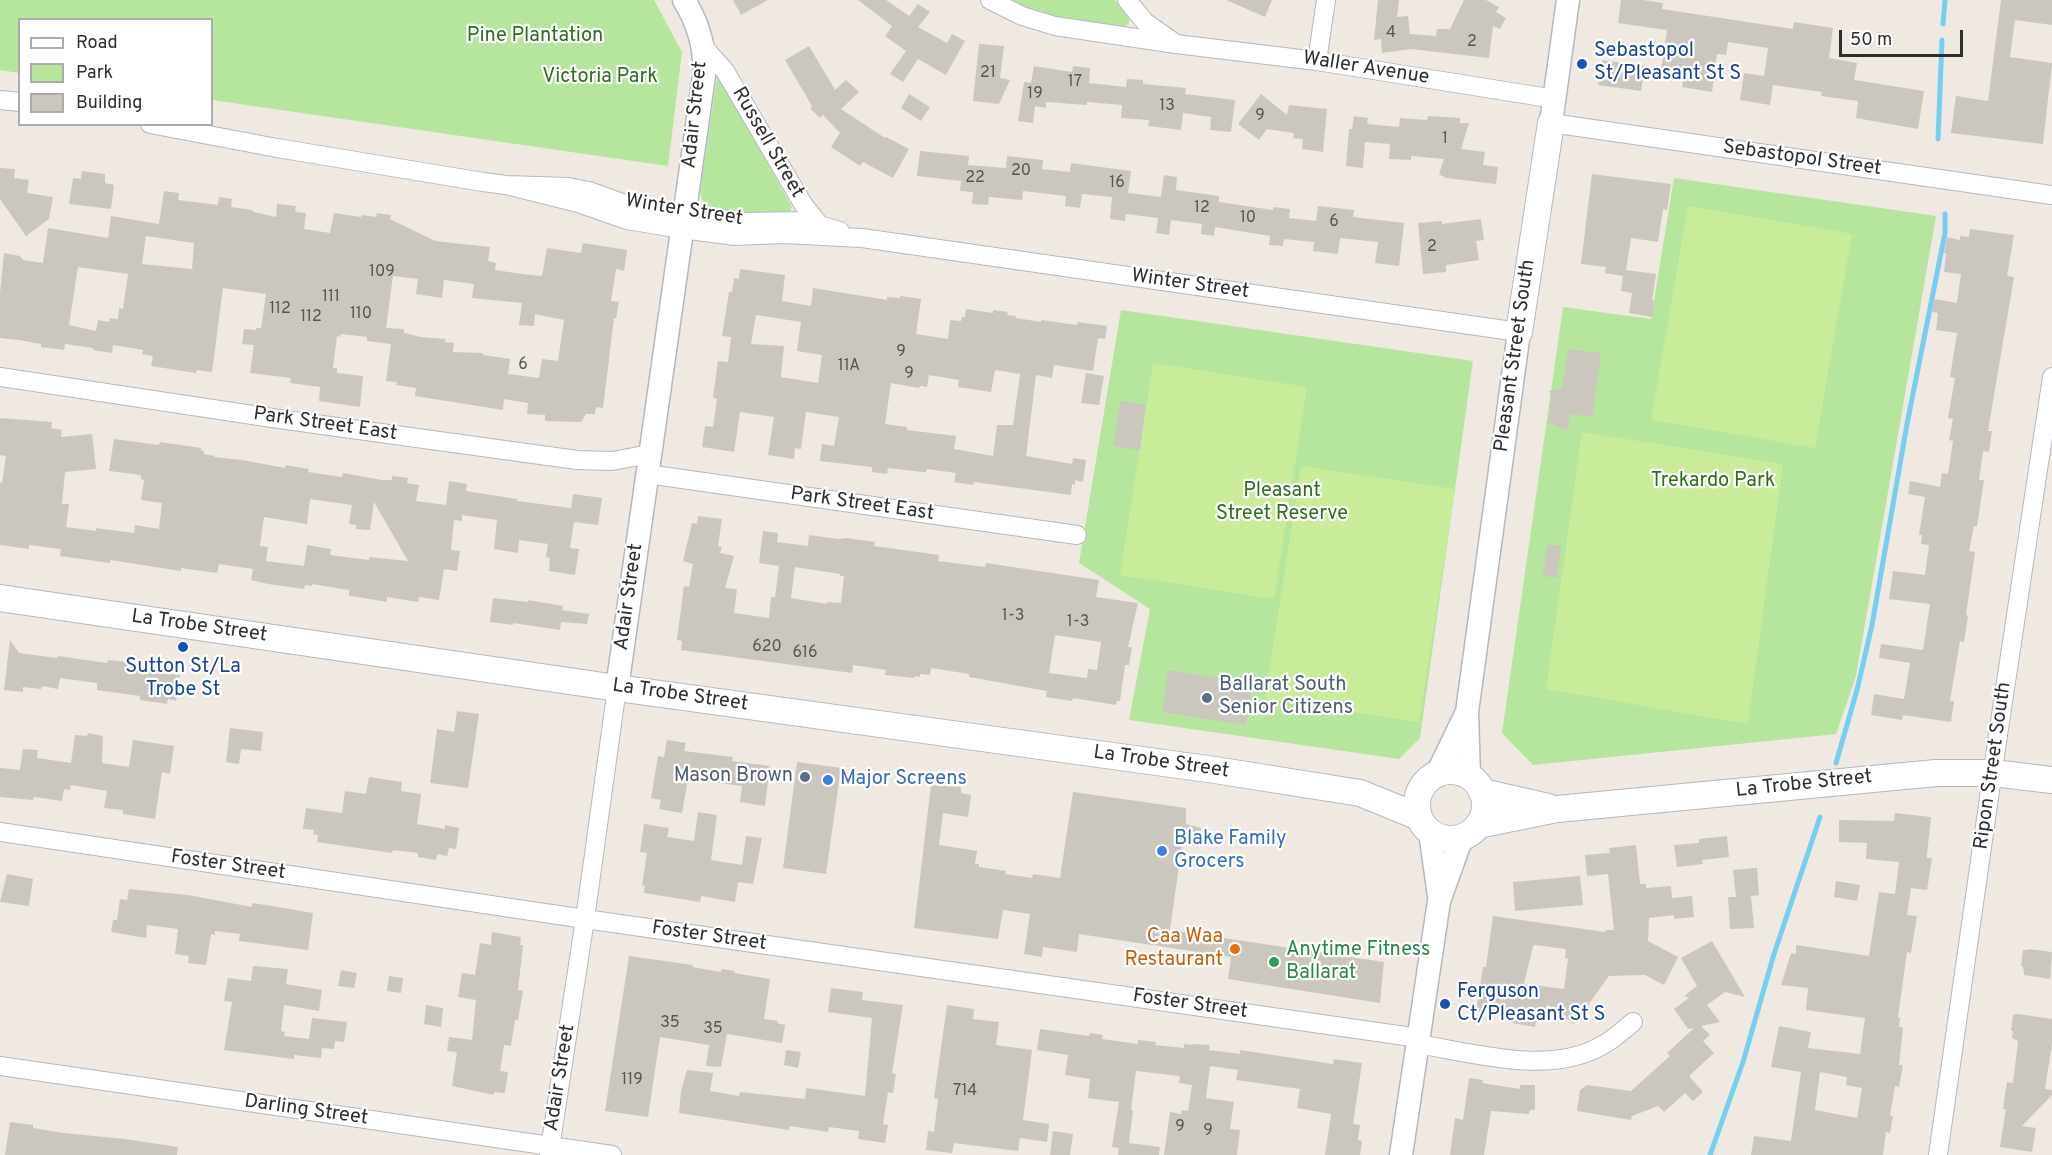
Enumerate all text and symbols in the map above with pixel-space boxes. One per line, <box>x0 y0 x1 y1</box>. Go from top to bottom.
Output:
legend <box>18 18 213 126</box>
scale bar <box>1842 18 1966 56</box>
house number: 4 <box>1386 24 1396 44</box>
park label: Pine Plantation <box>467 25 603 49</box>
text: 50 m <box>1850 29 1892 52</box>
text: Road <box>76 32 118 55</box>
house number: 2 <box>1467 33 1477 53</box>
place label: Sebastopol St/Pleasant St S <box>1594 40 1741 87</box>
street label: Waller Avenue <box>1301 47 1431 91</box>
marker: Sebastopol St/Pleasant St S <box>1575 57 1589 71</box>
street label: Adair Street <box>678 60 714 170</box>
text: Park <box>76 62 113 85</box>
house number: 21 <box>980 64 996 84</box>
park label: Victoria Park <box>542 66 658 90</box>
house number: 17 <box>1068 73 1082 93</box>
street label: Russell Street <box>726 83 808 203</box>
house number: 19 <box>1027 85 1043 105</box>
text: Building <box>76 92 142 115</box>
house number: 13 <box>1159 97 1175 117</box>
house number: 9 <box>1255 107 1265 127</box>
house number: 1 <box>1442 130 1448 150</box>
street label: Sebastopol Street <box>1721 136 1883 182</box>
house number: 20 <box>1011 162 1031 182</box>
house number: 22 <box>965 169 985 189</box>
house number: 16 <box>1109 174 1125 194</box>
street label: Winter Street <box>624 190 744 232</box>
house number: 12 <box>1194 199 1210 219</box>
house number: 10 <box>1240 209 1256 229</box>
house number: 6 <box>1329 213 1339 233</box>
house number: 2 <box>1427 238 1437 258</box>
street label: Pleasant Street South <box>1491 258 1541 454</box>
house number: 109 <box>369 263 395 283</box>
street label: Winter Street <box>1130 265 1250 305</box>
house number: 111 <box>322 288 340 308</box>
house number: 112 <box>269 300 291 320</box>
house number: 110 <box>350 305 372 325</box>
house number: 112 <box>300 308 322 328</box>
house number: 9 <box>896 343 906 363</box>
house number: 6 <box>518 356 528 376</box>
house number: 11A <box>838 357 860 377</box>
house number: 9 <box>904 365 914 385</box>
street label: Park Street East <box>252 403 398 447</box>
park label: Trekardo Park <box>1651 470 1775 494</box>
park label: Pleasant Street Reserve <box>1216 480 1348 527</box>
street label: Park Street East <box>789 483 935 527</box>
street label: Adair Street <box>611 542 649 652</box>
street label: La Trobe Street <box>130 606 268 648</box>
house number: 1-3 <box>1002 607 1024 627</box>
house number: 1-3 <box>1067 613 1089 633</box>
house number: 620 <box>752 638 782 658</box>
marker: Sutton St/La Trobe St <box>176 640 190 654</box>
house number: 616 <box>792 644 818 664</box>
place label: Sutton St/La Trobe St <box>125 656 241 703</box>
place label: Ballarat South Senior Citizens <box>1219 674 1353 721</box>
street label: La Trobe Street <box>611 675 749 717</box>
street label: Ripon Street South <box>1970 681 2018 851</box>
marker: Ballarat South Senior Citizens <box>1200 691 1214 705</box>
street label: La Trobe Street <box>1092 742 1230 784</box>
place label: Mason Brown <box>674 765 793 789</box>
street label: La Trobe Street <box>1735 766 1873 804</box>
place label: Major Screens <box>840 768 967 792</box>
marker: Mason Brown <box>798 770 812 784</box>
marker: Major Screens <box>821 773 835 787</box>
place label: Blake Family Grocers <box>1174 828 1287 875</box>
marker: Blake Family Grocers <box>1155 844 1169 858</box>
street label: Foster Street <box>169 846 287 886</box>
street label: Foster Street <box>650 917 768 957</box>
place label: Caa Waa Restaurant <box>1125 926 1223 973</box>
place label: Anytime Fitness Ballarat <box>1286 939 1430 986</box>
marker: Caa Waa Restaurant <box>1228 942 1242 956</box>
marker: Anytime Fitness Ballarat <box>1267 955 1281 969</box>
place label: Ferguson Ct/Pleasant St S <box>1457 981 1605 1028</box>
street label: Foster Street <box>1131 985 1249 1025</box>
marker: Ferguson Ct/Pleasant St S <box>1438 997 1452 1011</box>
house number: 35 <box>660 1014 680 1034</box>
house number: 35 <box>703 1020 723 1040</box>
street label: Adair Street <box>541 1023 581 1133</box>
house number: 119 <box>621 1071 643 1091</box>
house number: 714 <box>953 1082 977 1102</box>
street label: Darling Street <box>243 1090 369 1132</box>
house number: 9 <box>1175 1118 1185 1138</box>
house number: 9 <box>1203 1122 1213 1142</box>

